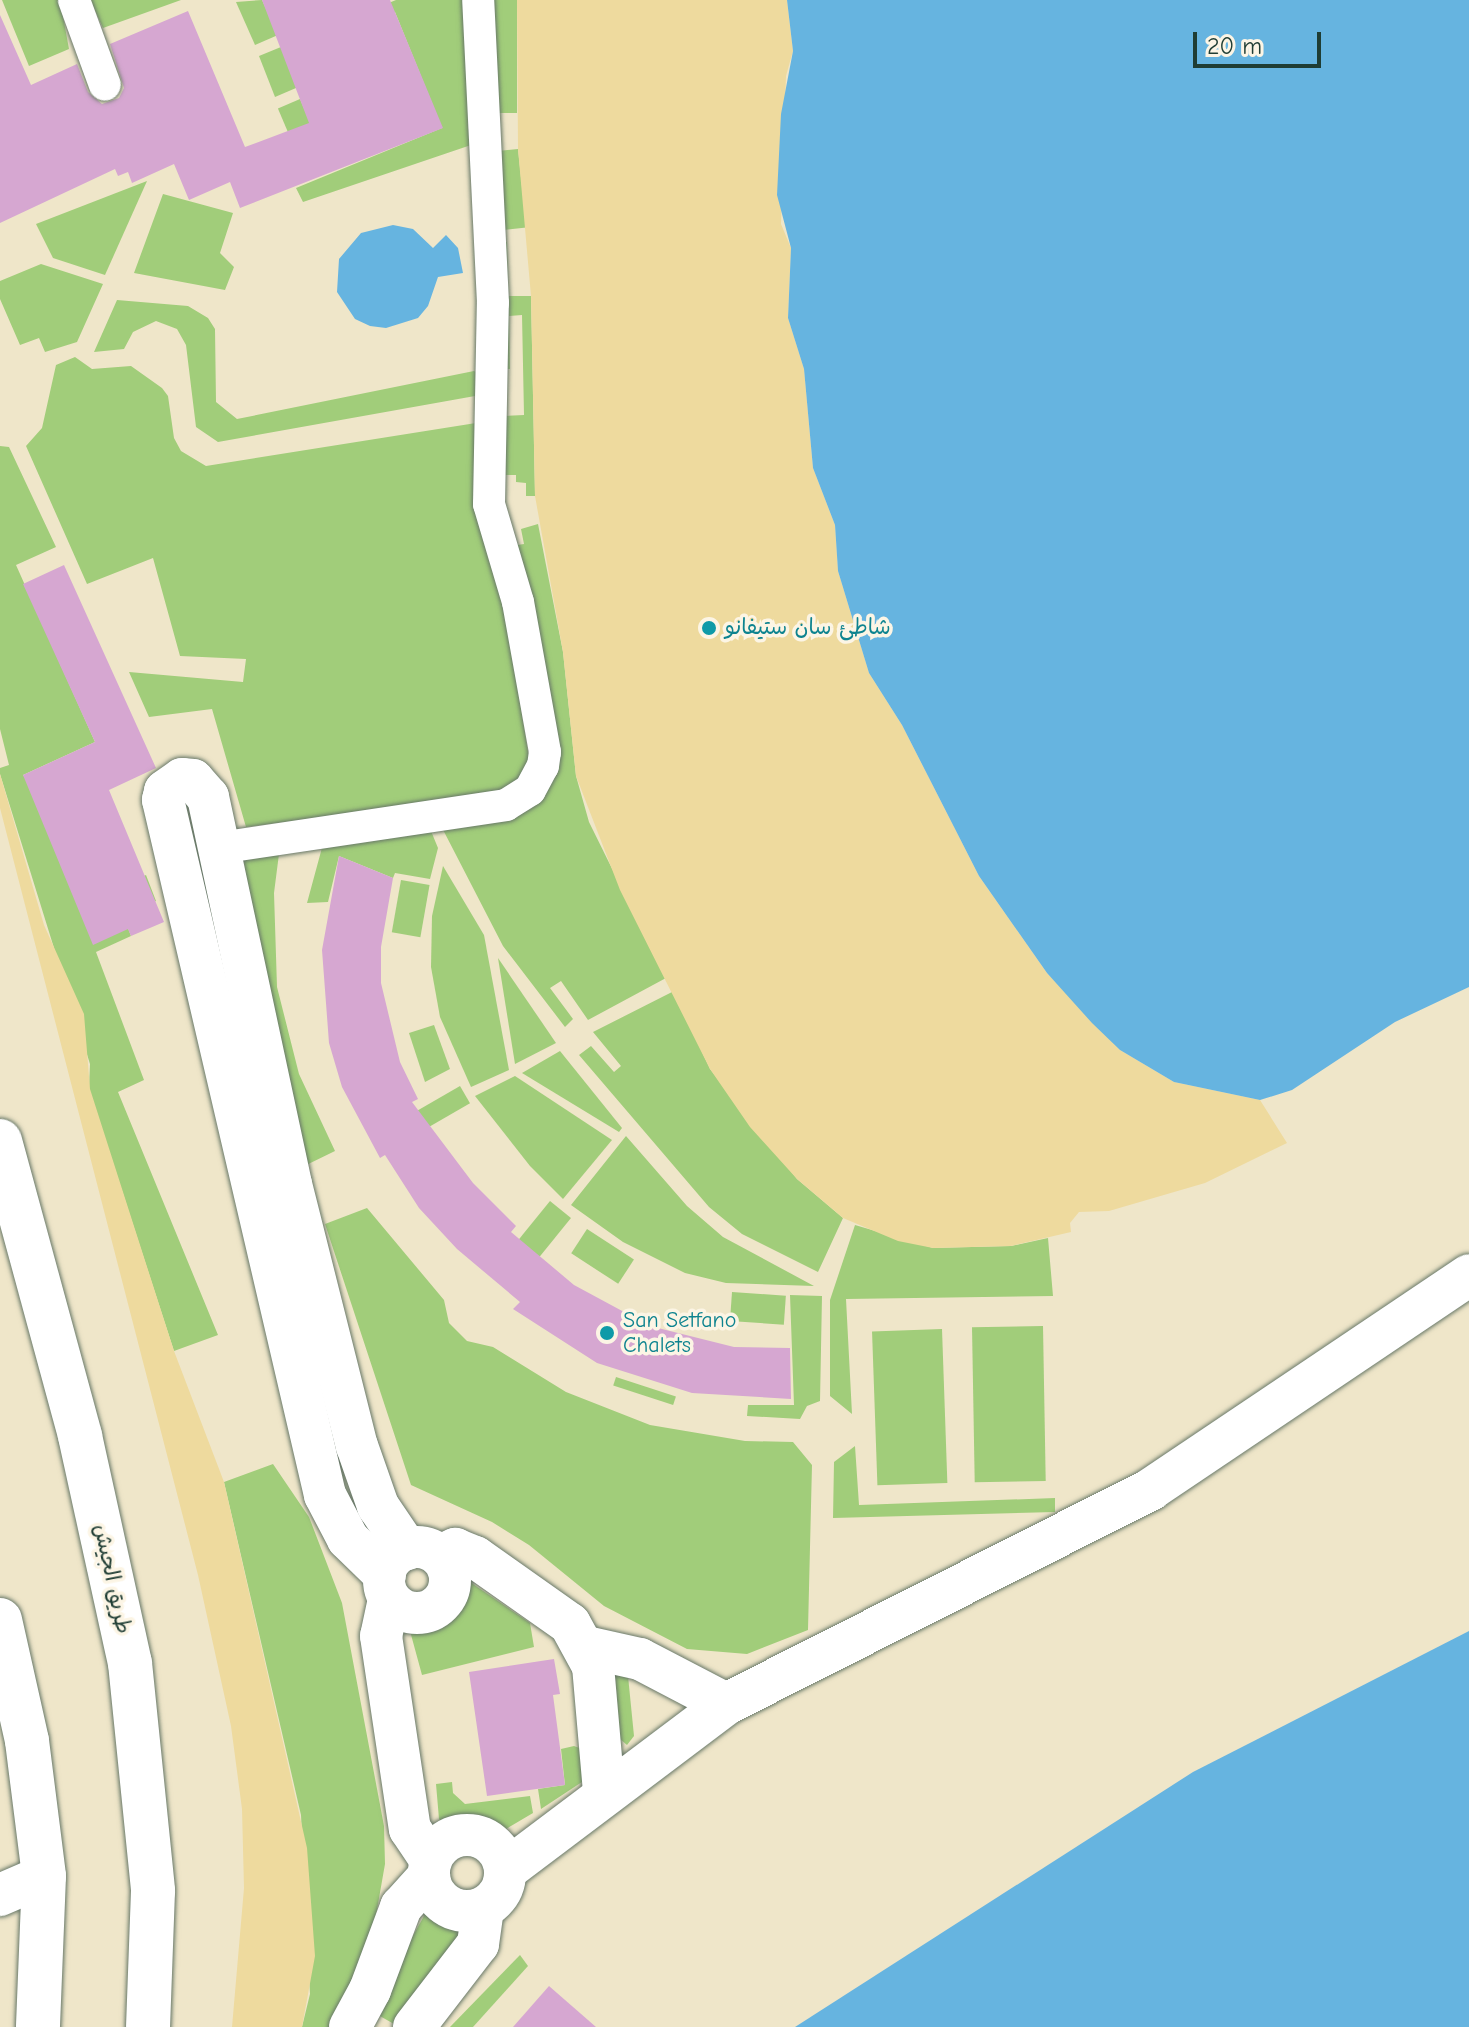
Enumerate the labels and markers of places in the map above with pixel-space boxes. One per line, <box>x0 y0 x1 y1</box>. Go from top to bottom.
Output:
place label: شاطئ سان ستيفانو <box>725 615 891 641</box>
marker: شاطئ سان ستيفانو <box>700 619 718 637</box>
place label: San Setfano Chalets <box>623 1307 736 1358</box>
marker: San Setfano Chalets <box>598 1324 616 1342</box>

